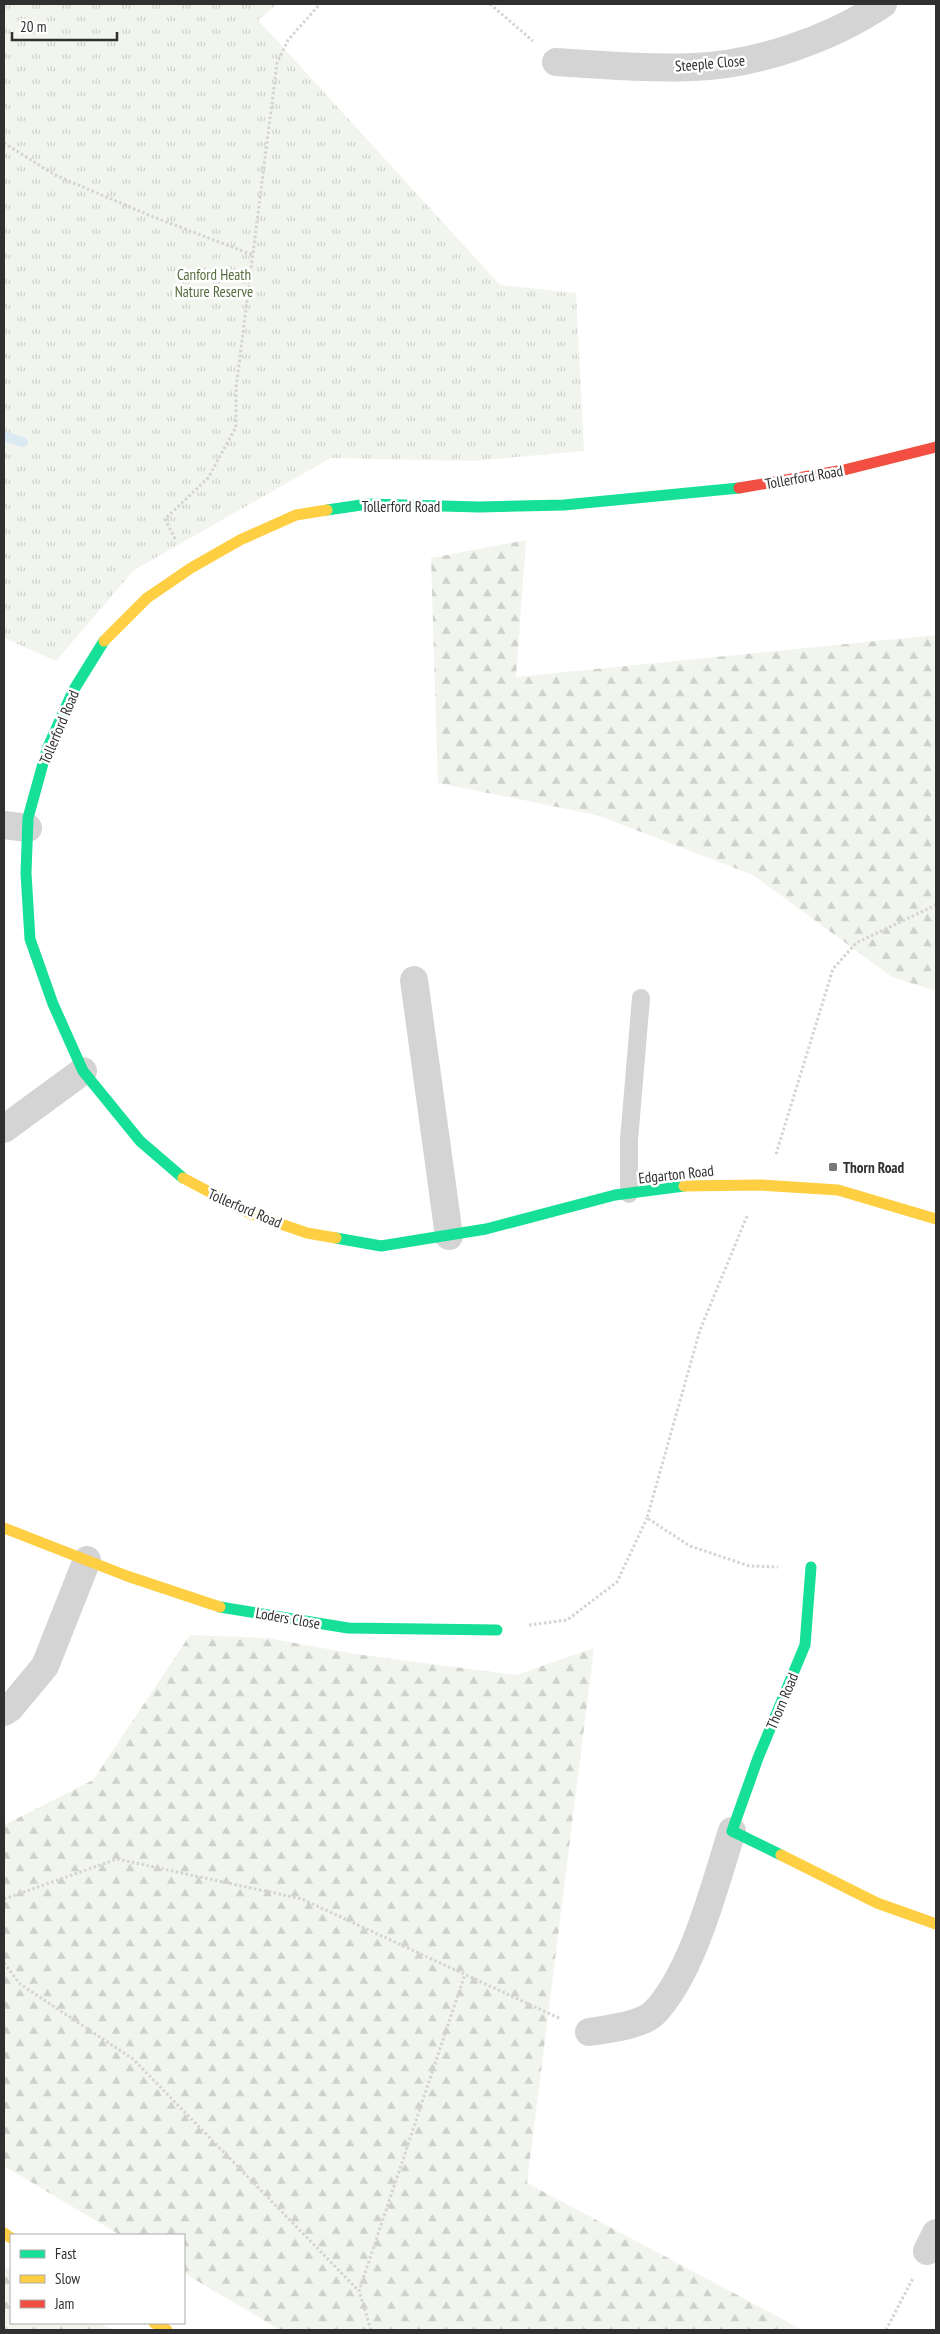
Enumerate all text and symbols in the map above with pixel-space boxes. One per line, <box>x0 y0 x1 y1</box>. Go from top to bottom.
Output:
scale bar <box>12 10 118 42</box>
text: 20 m <box>20 17 46 36</box>
street label: Steeple Close <box>674 50 746 76</box>
park label: Canford Heath Nature Reserve <box>175 265 253 301</box>
street label: Tollerford Road <box>764 461 844 493</box>
street label: Tollerford Road <box>362 497 440 516</box>
street label: Tollerford Road <box>35 687 83 767</box>
place label: Thorn Road <box>843 1158 905 1177</box>
street label: Edgarton Road <box>637 1161 715 1187</box>
marker: Thorn Road <box>827 1161 839 1173</box>
street label: Tollerford Road <box>205 1184 285 1232</box>
street label: Loders Close <box>254 1603 322 1633</box>
street label: Thorn Road <box>762 1670 802 1732</box>
legend <box>10 2234 185 2324</box>
text: Fast <box>55 2244 76 2263</box>
text: Slow <box>55 2269 80 2288</box>
text: Jam <box>54 2294 74 2313</box>

